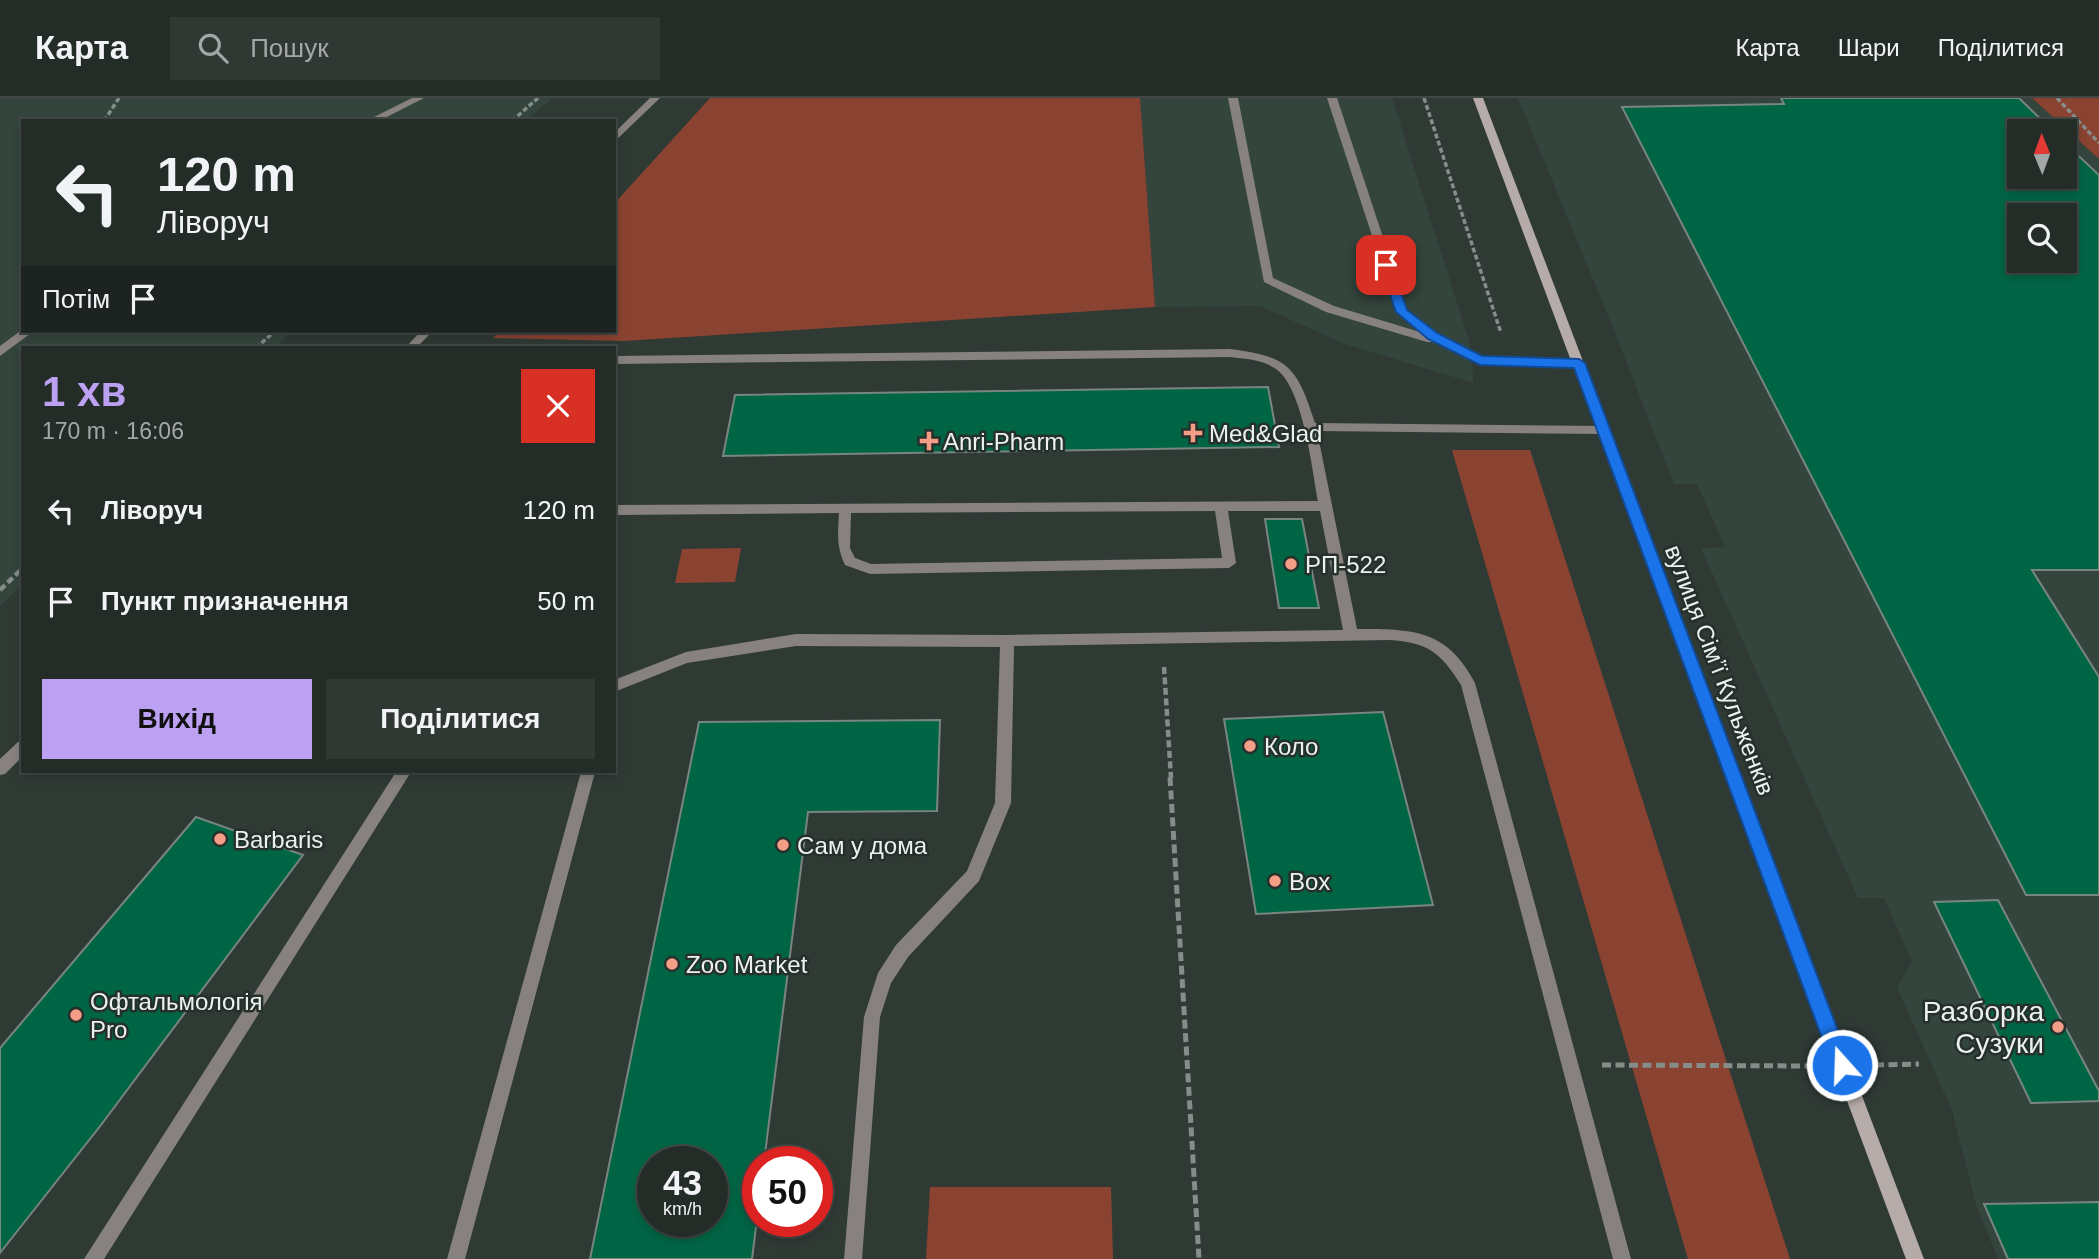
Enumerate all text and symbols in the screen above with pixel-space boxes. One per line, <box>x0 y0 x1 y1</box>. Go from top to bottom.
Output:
search box <box>170 17 660 80</box>
text: Карта <box>35 29 128 66</box>
icon: search <box>194 29 232 67</box>
text: Пошук <box>250 33 329 63</box>
text: Карта <box>1735 34 1800 61</box>
text: Шари <box>1838 34 1900 61</box>
text: Поділитися <box>1938 34 2064 61</box>
north arrow <box>2007 119 2077 189</box>
map controls <box>2007 119 2077 273</box>
icon: left <box>42 147 133 238</box>
text: 120 m <box>157 147 296 201</box>
button: search <box>2007 203 2077 273</box>
text: Ліворуч <box>157 204 270 240</box>
pin <box>1356 235 1416 295</box>
icon: arrive <box>1367 246 1405 284</box>
icon: arrive <box>124 280 162 318</box>
text: Потім <box>42 284 110 314</box>
text: 1 хв <box>42 368 126 415</box>
button: close <box>521 369 595 443</box>
text: 170 m · 16:06 <box>42 418 184 444</box>
place label: Med&Glad <box>1209 420 1322 447</box>
marker: Med&Glad <box>1183 423 1203 443</box>
place label: Anri-Pharm <box>943 428 1064 455</box>
marker: Anri-Pharm <box>921 433 937 449</box>
icon: left <box>42 492 80 530</box>
text: Ліворуч <box>101 495 203 525</box>
text: 120 m <box>523 495 595 525</box>
street label: вулиця Сімʼї Кульженків <box>1660 541 1780 799</box>
place label: РП-522 <box>1305 551 1386 578</box>
marker: РП-522 <box>1283 556 1299 572</box>
icon: arrive <box>42 583 80 621</box>
text: Пункт призначення <box>101 586 349 616</box>
text: 50 m <box>537 586 595 616</box>
button: Вихід <box>42 679 312 759</box>
button: Поділитися <box>326 679 595 759</box>
place label: Коло <box>1264 733 1318 760</box>
marker: Коло <box>1242 738 1258 754</box>
place label: Barbaris <box>234 826 323 853</box>
marker: Barbaris <box>212 831 228 847</box>
place label: Сам у дома <box>797 832 928 859</box>
marker: Сам у дома <box>775 837 791 853</box>
place label: Box <box>1289 868 1330 895</box>
marker: Box <box>1267 873 1283 889</box>
place label: Zoo Market <box>686 951 808 978</box>
marker: Zoo Market <box>664 956 680 972</box>
place label: Офтальмологія Pro <box>90 988 263 1043</box>
place label: Разборка Сузуки <box>1923 996 2044 1059</box>
marker: Офтальмологія Pro <box>68 1007 84 1023</box>
marker: Разборка Сузуки <box>2050 1019 2066 1035</box>
position arrow <box>1805 1028 1879 1102</box>
speed limit sign: 50 <box>742 1146 833 1237</box>
text: 43 <box>663 1163 702 1202</box>
text: km/h <box>663 1199 702 1219</box>

